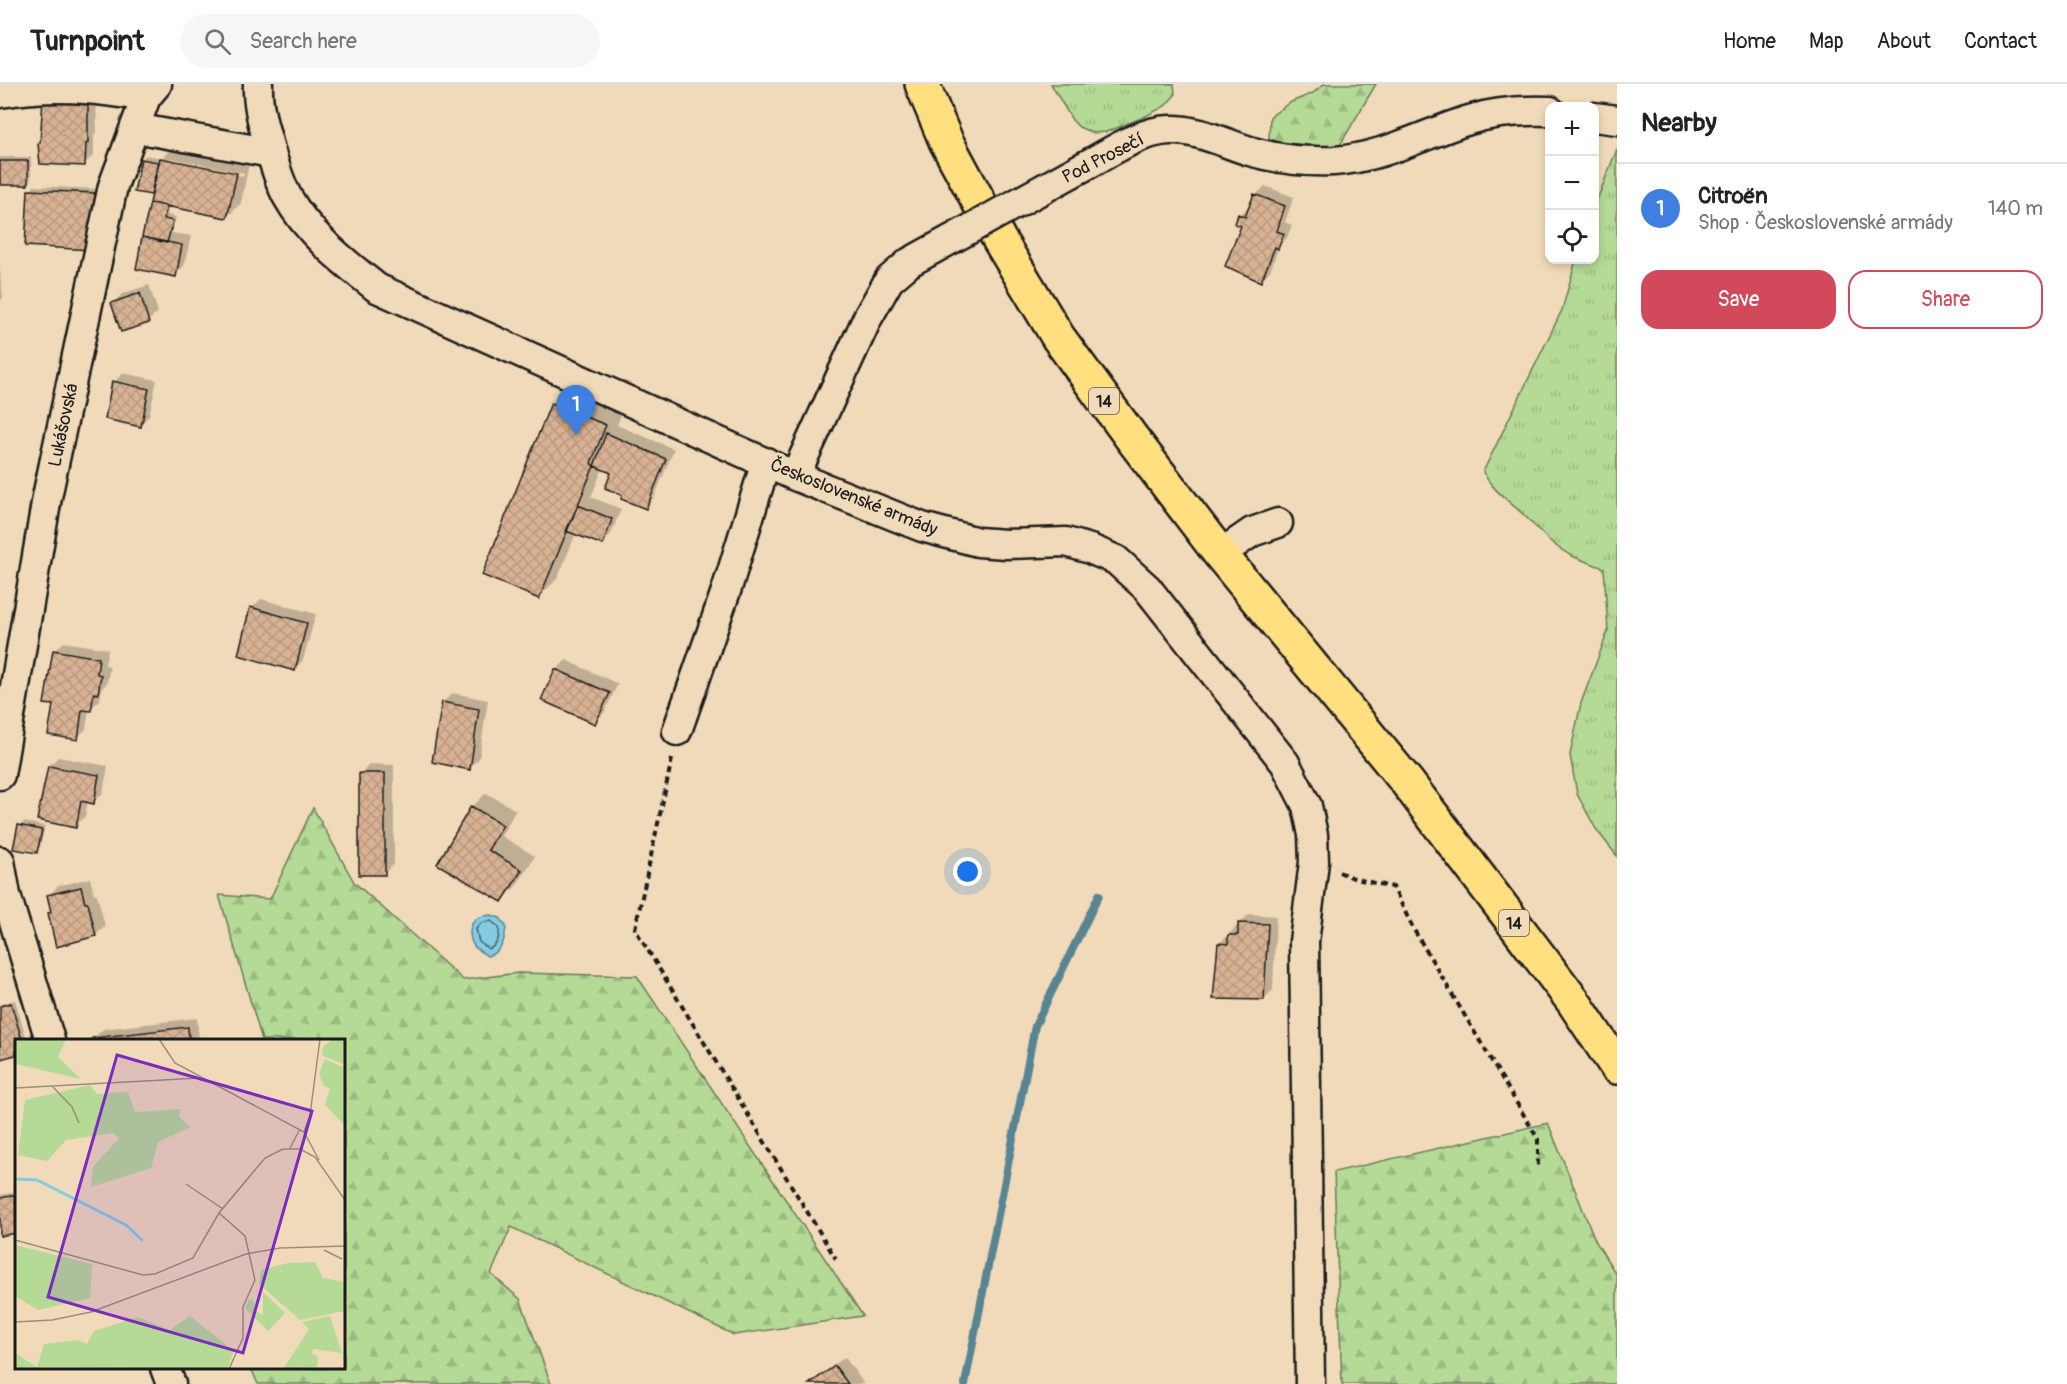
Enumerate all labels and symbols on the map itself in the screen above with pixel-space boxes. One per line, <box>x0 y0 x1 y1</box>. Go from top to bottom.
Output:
street label: Pod Prosečí <box>1058 128 1148 189</box>
street label: Lukášovská <box>43 381 84 469</box>
pin: 1 <box>556 386 596 435</box>
road number: 14 <box>1089 388 1119 414</box>
street label: Československé armády <box>767 453 941 542</box>
your location <box>953 857 982 886</box>
road number: 14 <box>1499 910 1529 936</box>
inset map <box>15 1039 345 1369</box>

